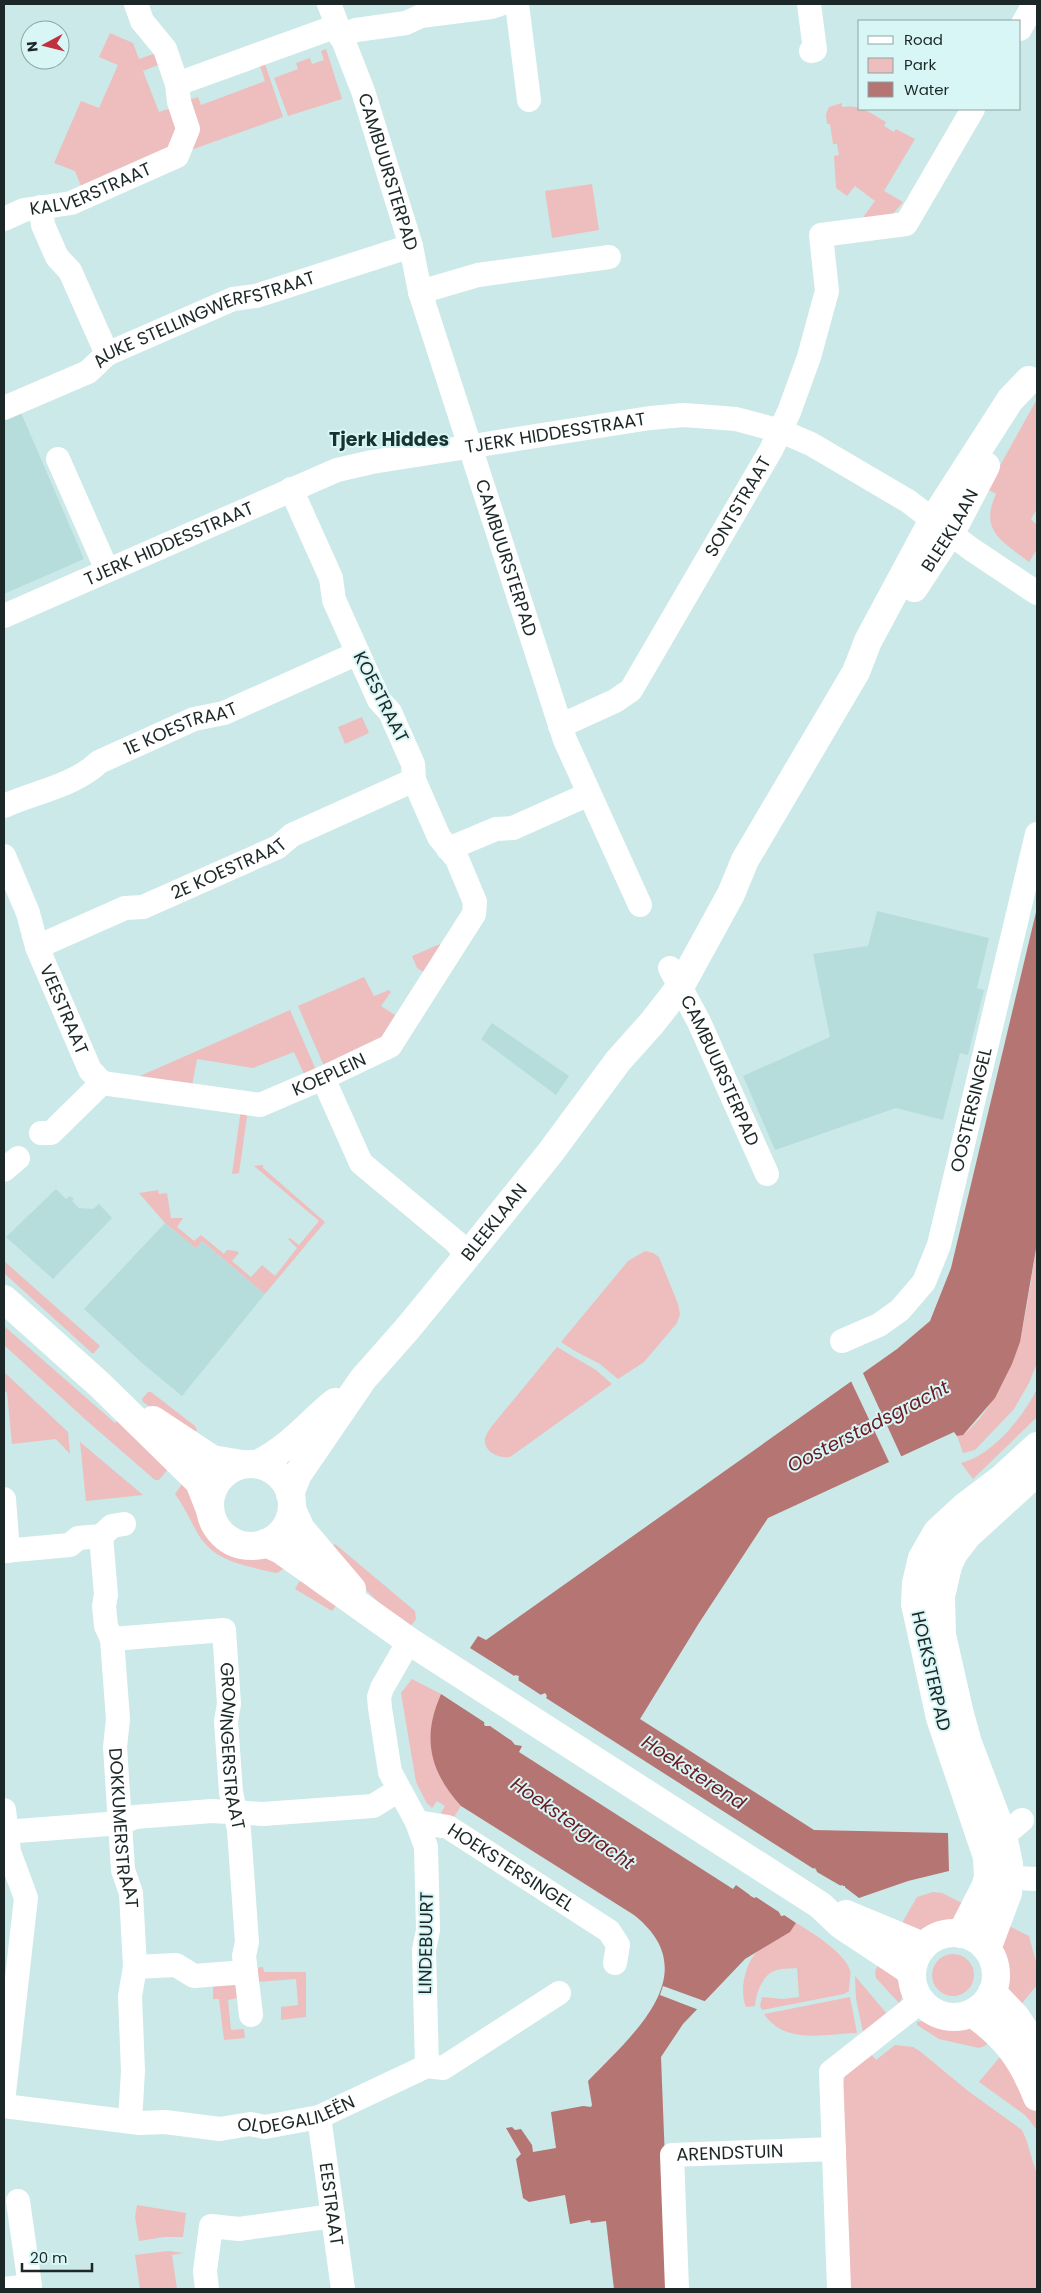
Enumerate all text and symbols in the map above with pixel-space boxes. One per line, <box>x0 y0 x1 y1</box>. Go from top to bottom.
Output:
north arrow <box>20 20 70 70</box>
legend <box>858 20 1021 110</box>
text: Road <box>904 29 943 50</box>
text: N <box>22 40 43 53</box>
text: Park <box>904 54 936 75</box>
text: Water <box>904 79 950 100</box>
street label: CAMBUURSTERPAD <box>352 90 425 254</box>
street label: KALVERSTRAAT <box>28 156 155 221</box>
street label: AUKE STELLINGWERFSTRAAT <box>87 265 318 373</box>
street label: TJERK HIDDESSTRAAT <box>463 406 648 459</box>
district label: Tjerk Hiddes <box>329 426 449 453</box>
street label: SONTSTRAAT <box>698 451 777 561</box>
street label: CAMBUURSTERPAD <box>469 476 544 639</box>
street label: BLEEKLAAN <box>915 484 984 577</box>
street label: TJERK HIDDESSTRAAT <box>80 495 258 591</box>
street label: KOESTRAAT <box>348 647 415 747</box>
street label: 1E KOESTRAAT <box>120 696 241 761</box>
street label: 2E KOESTRAAT <box>167 832 292 905</box>
street label: VEESTRAAT <box>34 960 95 1058</box>
street label: CAMBUURSTERPAD <box>675 990 766 1150</box>
street label: OOSTERSINGEL <box>944 1044 998 1175</box>
street label: KOEPLEIN <box>288 1046 370 1102</box>
street label: BLEEKLAAN <box>455 1178 533 1266</box>
water label: Oosterstadsgracht <box>783 1373 955 1479</box>
street label: HOEKSTERPAD <box>906 1608 957 1733</box>
street label: GRONINGERSTRAAT <box>214 1661 252 1832</box>
water label: Hoeksterend <box>636 1729 751 1816</box>
street label: DOKKUMERSTRAAT <box>103 1747 145 1909</box>
water label: Hoekstergracht <box>505 1770 641 1877</box>
street label: HOEKSTERSINGEL <box>443 1817 579 1917</box>
street label: LINDEBUURT <box>412 1891 439 1995</box>
street label: OLDEGALILEËN <box>236 2089 359 2140</box>
street label: ARENDSTUIN <box>676 2138 784 2167</box>
street label: EESTRAAT <box>313 2161 350 2248</box>
scale bar <box>22 2240 92 2272</box>
text: 20 m <box>30 2247 68 2268</box>

